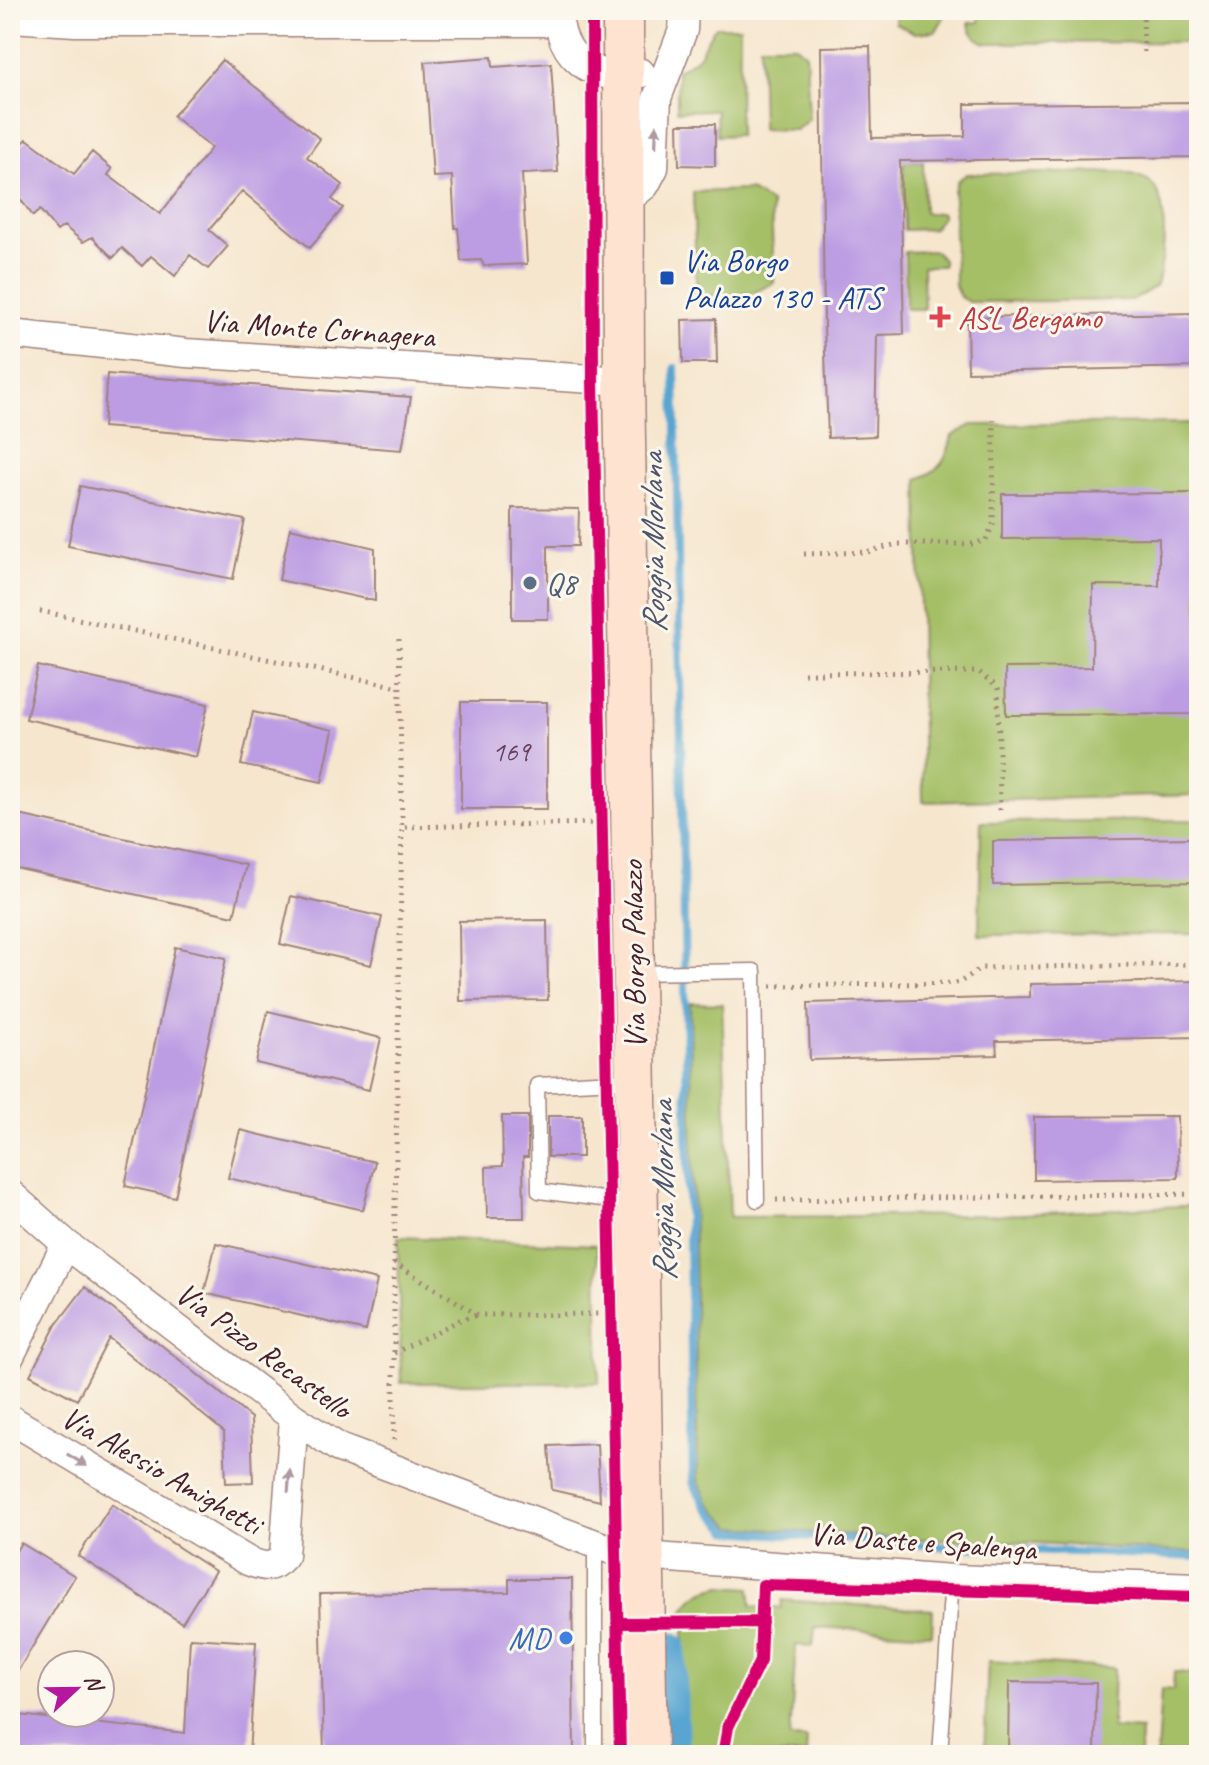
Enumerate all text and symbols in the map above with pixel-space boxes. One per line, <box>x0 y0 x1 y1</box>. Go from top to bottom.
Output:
one-way arrow <box>650 123 662 148</box>
place label: Via Borgo Palazzo 130 - ATS <box>683 240 886 318</box>
marker: Via Borgo Palazzo 130 - ATS <box>658 269 676 287</box>
place label: ASL Bergamo <box>958 297 1103 338</box>
street label: Via Monte Cornagera <box>202 300 438 357</box>
marker: ASL Bergamo <box>929 306 951 328</box>
water label: Roggia Morlana <box>629 449 676 633</box>
place label: Q8 <box>546 563 579 604</box>
marker: Q8 <box>521 574 539 592</box>
house number: 169 <box>492 734 532 769</box>
street label: Via Borgo Palazzo <box>611 859 656 1050</box>
water label: Roggia Morlana <box>639 1097 686 1281</box>
street label: Via Pizzo Recastello <box>168 1273 363 1430</box>
street label: Via Alessio Amighetti <box>54 1397 273 1546</box>
one-way arrow <box>66 1453 88 1467</box>
one-way arrow <box>283 1468 296 1493</box>
street label: Via Daste e Spalenga <box>808 1513 1040 1570</box>
place label: MD <box>508 1618 552 1659</box>
marker: MD <box>557 1629 575 1647</box>
north arrow <box>36 1649 116 1729</box>
text: N <box>78 1670 110 1697</box>

